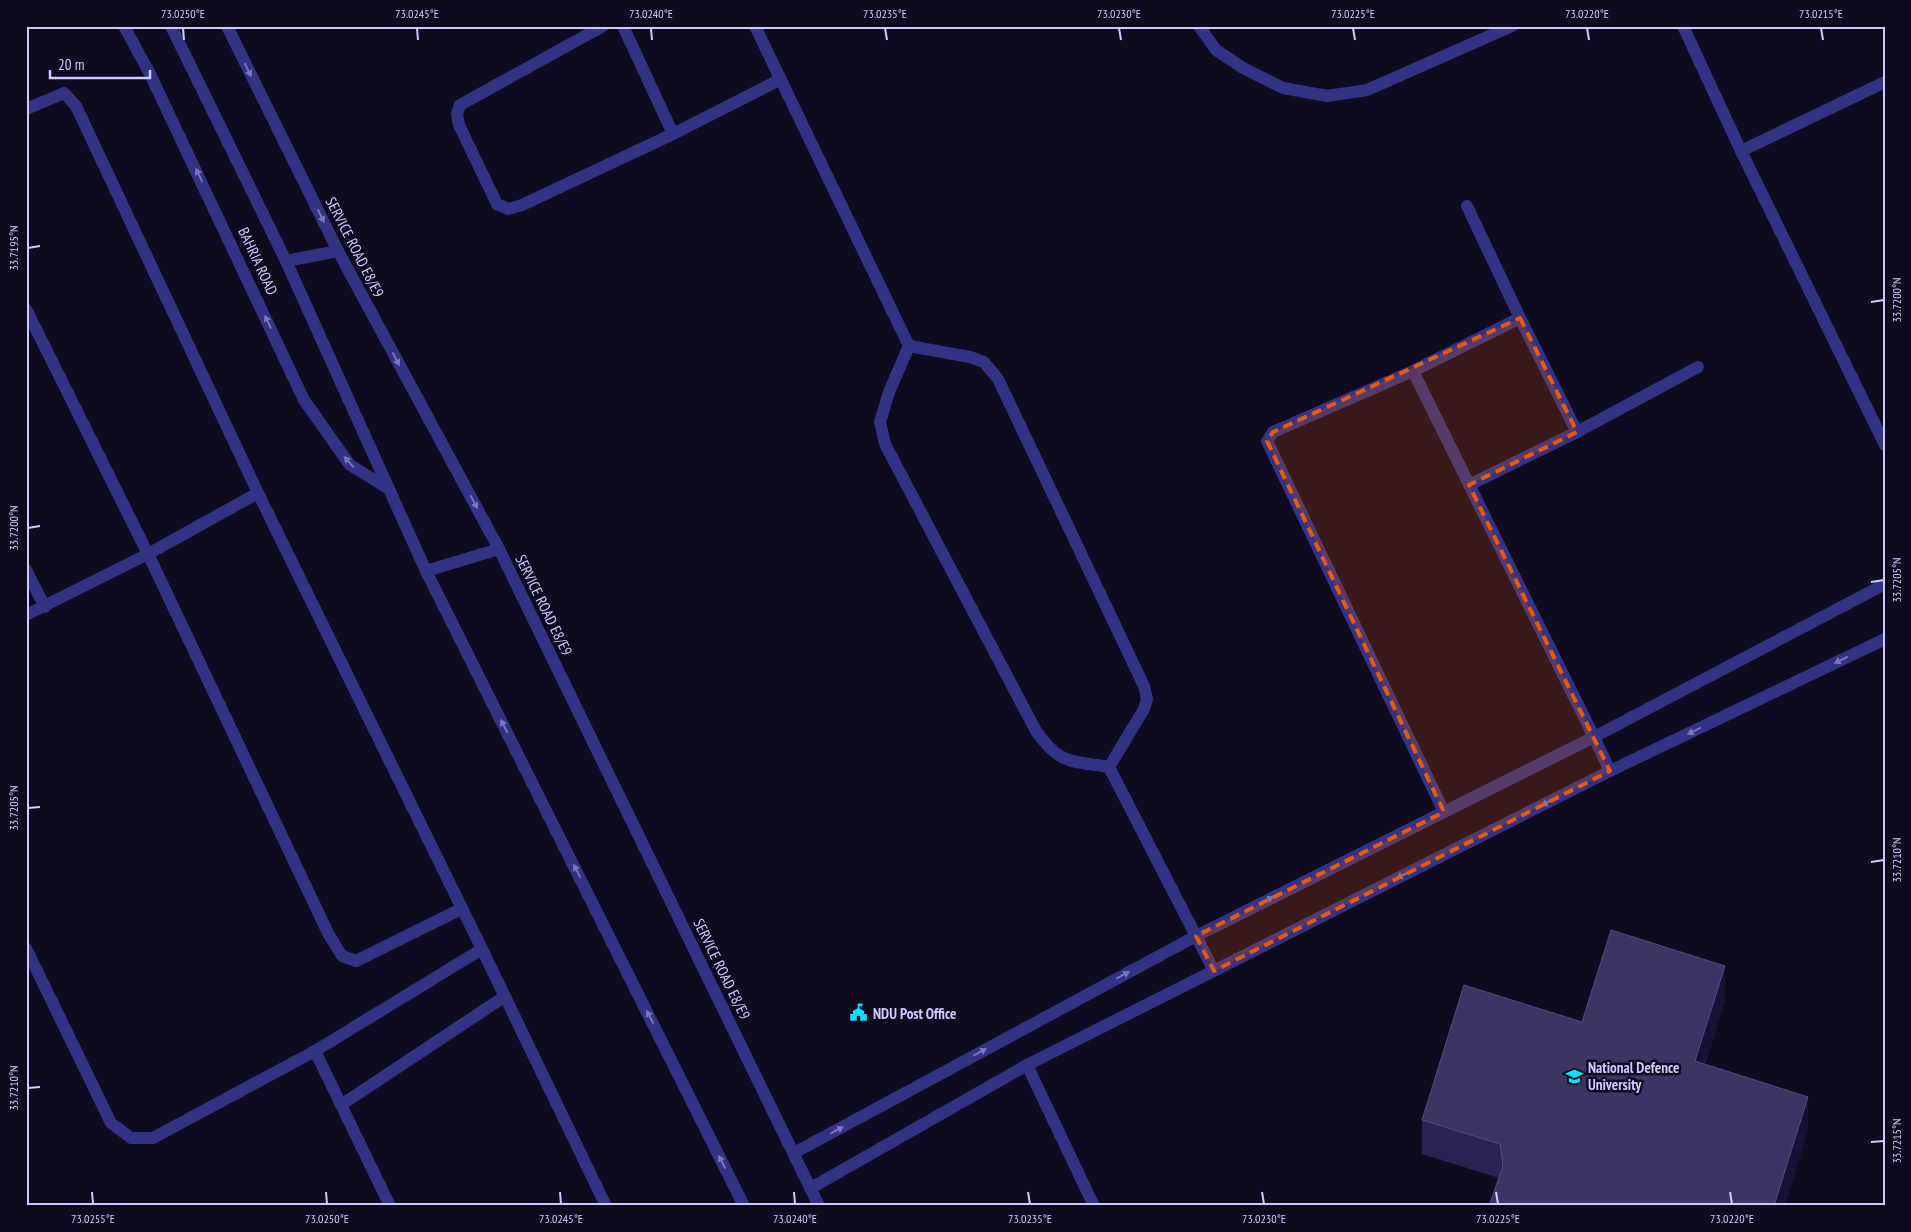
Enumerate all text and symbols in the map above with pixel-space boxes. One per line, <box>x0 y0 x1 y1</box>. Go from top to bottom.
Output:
text: 73.0250°E <box>161 6 205 21</box>
text: 73.0245°E <box>395 6 439 21</box>
text: 73.0240°E <box>629 6 673 21</box>
text: 73.0235°E <box>863 6 907 21</box>
text: 73.0230°E <box>1097 6 1141 21</box>
text: 73.0225°E <box>1331 6 1375 21</box>
text: 73.0220°E <box>1565 6 1609 21</box>
text: 73.0215°E <box>1799 6 1843 21</box>
scale bar <box>50 48 150 80</box>
text: 20 m <box>58 55 84 74</box>
one-way arrow <box>244 63 252 77</box>
one-way arrow <box>194 168 202 182</box>
street label: SERVICE ROAD E8/E9 <box>322 194 388 300</box>
one-way arrow <box>316 208 325 223</box>
street label: BAHRIA ROAD <box>234 224 282 298</box>
text: 33.7195°N <box>6 225 21 271</box>
text: 33.7200°N <box>1889 277 1904 323</box>
one-way arrow <box>264 315 272 329</box>
one-way arrow <box>392 353 401 366</box>
one-way arrow <box>343 455 354 468</box>
one-way arrow <box>469 496 478 509</box>
text: 33.7200°N <box>6 505 21 551</box>
street label: SERVICE ROAD E8/E9 <box>511 551 577 659</box>
text: 33.7205°N <box>1889 557 1904 603</box>
one-way arrow <box>1834 657 1848 665</box>
one-way arrow <box>500 719 508 733</box>
one-way arrow <box>1687 727 1701 735</box>
text: 33.7205°N <box>6 785 21 831</box>
one-way arrow <box>1541 798 1556 806</box>
text: 33.7210°N <box>1889 837 1904 883</box>
one-way arrow <box>573 864 581 879</box>
one-way arrow <box>1396 871 1410 879</box>
one-way arrow <box>1260 896 1274 904</box>
street label: SERVICE ROAD E8/E9 <box>689 915 755 1023</box>
one-way arrow <box>1116 971 1130 979</box>
public building icon: NDU Post Office <box>849 1003 869 1023</box>
place label: NDU Post Office <box>873 1004 957 1023</box>
one-way arrow <box>645 1010 653 1024</box>
one-way arrow <box>973 1048 987 1056</box>
place label: National Defence University <box>1588 1058 1679 1094</box>
text: 33.7210°N <box>6 1065 21 1111</box>
school or university icon: National Defence University <box>1564 1066 1584 1086</box>
text: 33.7215°N <box>1889 1118 1904 1164</box>
one-way arrow <box>830 1125 844 1134</box>
one-way arrow <box>718 1155 726 1169</box>
text: 73.0255°E <box>71 1211 115 1226</box>
text: 73.0250°E <box>305 1211 349 1226</box>
text: 73.0245°E <box>539 1211 583 1226</box>
text: 73.0240°E <box>773 1211 817 1226</box>
text: 73.0235°E <box>1008 1211 1052 1226</box>
text: 73.0230°E <box>1242 1211 1286 1226</box>
text: 73.0225°E <box>1476 1211 1520 1226</box>
text: 73.0220°E <box>1710 1211 1754 1226</box>

